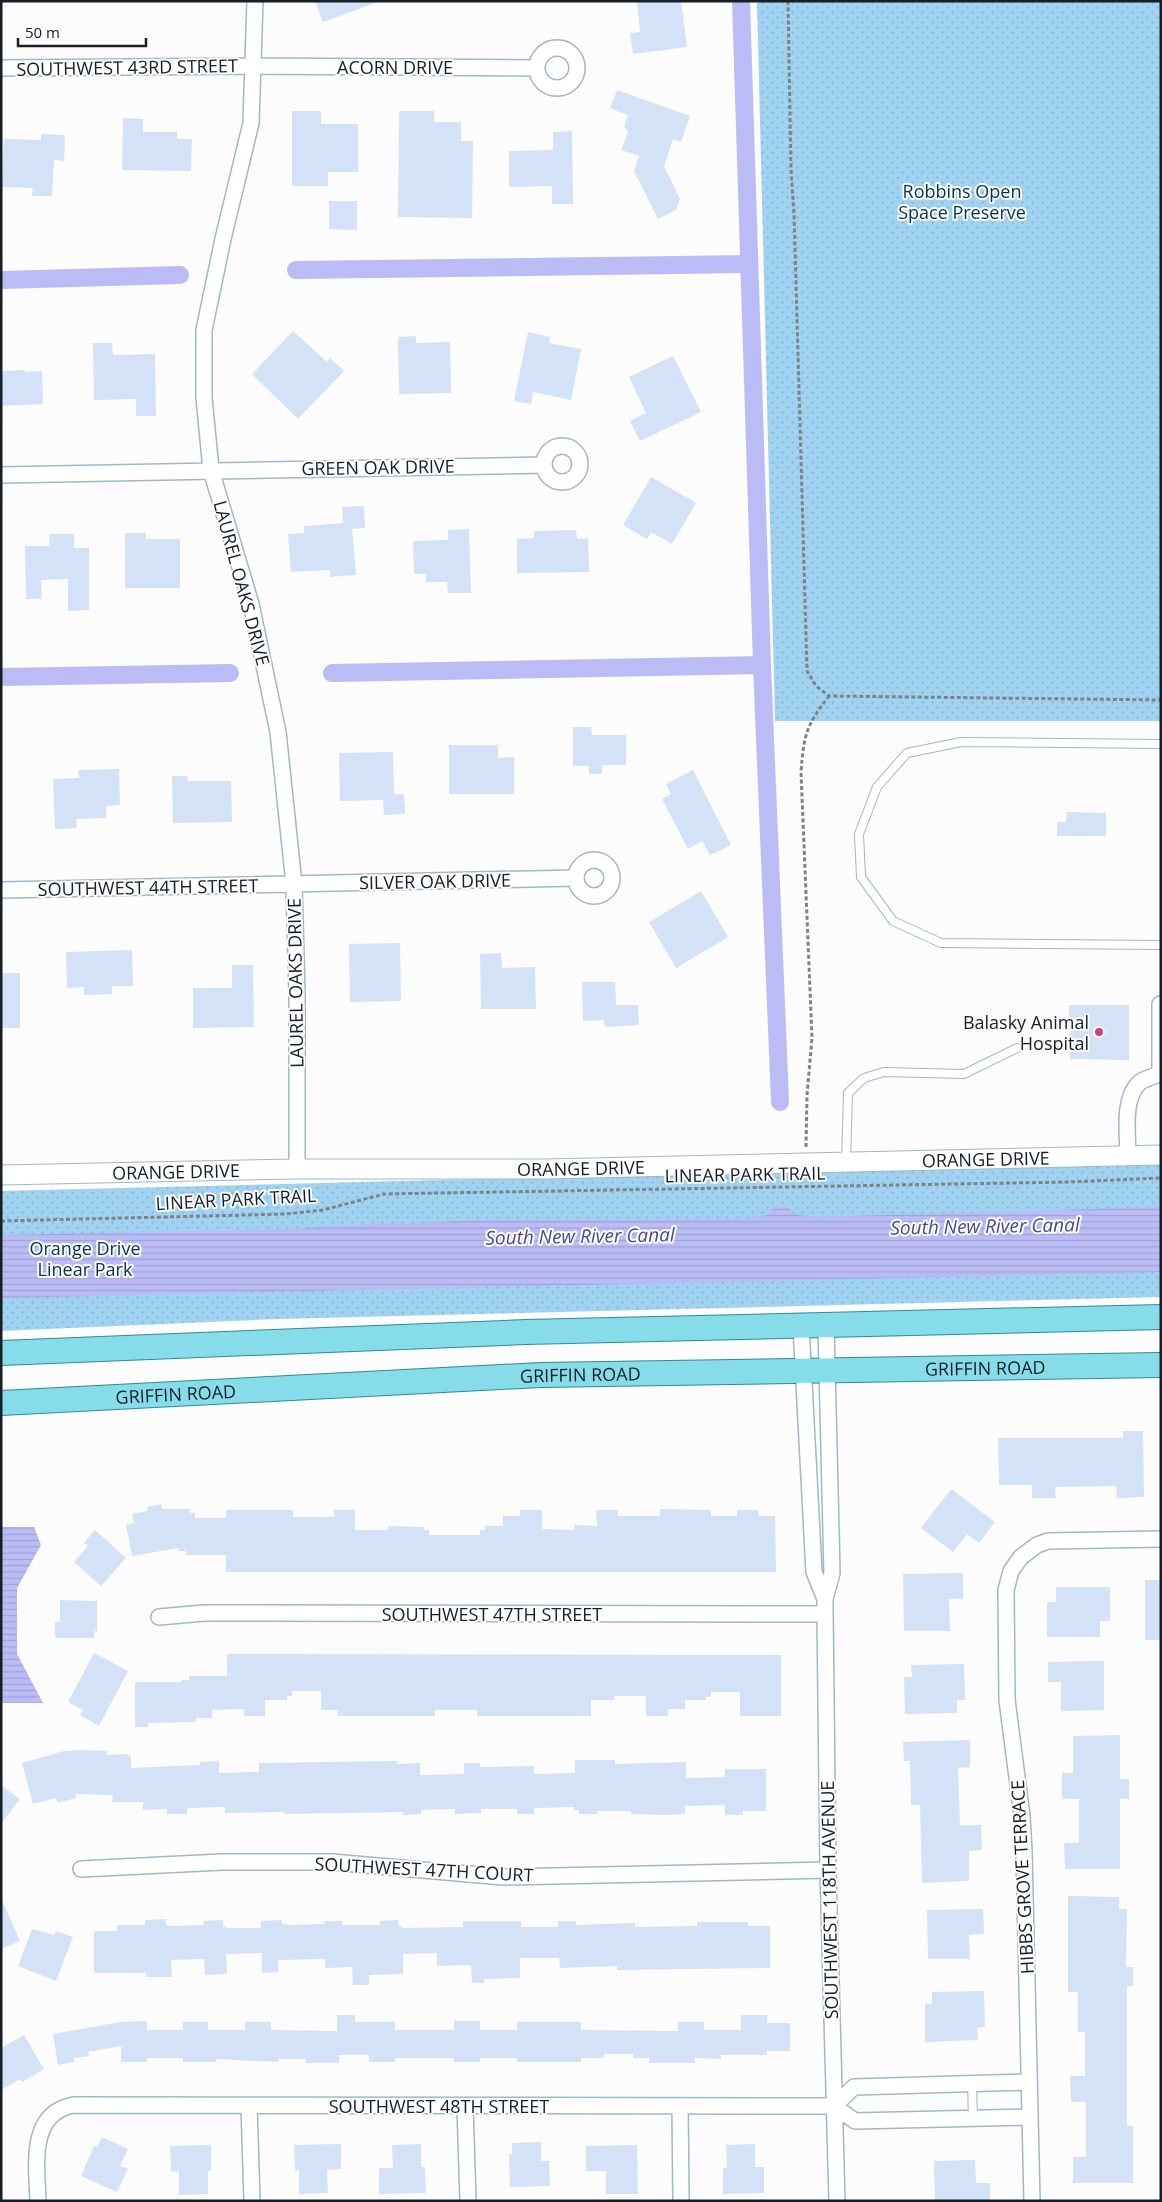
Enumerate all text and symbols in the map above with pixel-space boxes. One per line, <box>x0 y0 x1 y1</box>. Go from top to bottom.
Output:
scale bar <box>18 15 145 47</box>
text: 50 m <box>25 22 60 42</box>
street label: SOUTHWEST 43RD STREET <box>16 53 238 81</box>
street label: ACORN DRIVE <box>337 55 453 79</box>
park label: Robbins Open Space Preserve <box>898 179 1026 224</box>
street label: GREEN OAK DRIVE <box>301 454 455 480</box>
street label: LAUREL OAKS DRIVE <box>208 498 276 668</box>
street label: SILVER OAK DRIVE <box>359 868 511 894</box>
street label: SOUTHWEST 44TH STREET <box>38 873 259 901</box>
street label: LAUREL OAKS DRIVE <box>282 898 308 1068</box>
place label: Balasky Animal Hospital <box>963 1010 1089 1055</box>
marker: Balasky Animal Hospital <box>1093 1026 1105 1038</box>
street label: ORANGE DRIVE <box>922 1146 1050 1172</box>
street label: ORANGE DRIVE <box>517 1155 645 1181</box>
street label: ORANGE DRIVE <box>112 1158 240 1185</box>
street label: LINEAR PARK TRAIL <box>664 1161 826 1187</box>
street label: LINEAR PARK TRAIL <box>155 1183 317 1215</box>
water label: South New River Canal <box>890 1211 1081 1241</box>
water label: South New River Canal <box>485 1221 676 1251</box>
park label: Orange Drive Linear Park <box>29 1236 141 1281</box>
street label: GRIFFIN ROAD <box>925 1355 1046 1381</box>
street label: GRIFFIN ROAD <box>519 1361 641 1388</box>
street label: GRIFFIN ROAD <box>115 1379 237 1409</box>
street label: SOUTHWEST 47TH STREET <box>382 1602 602 1626</box>
street label: HIBBS GROVE TERRACE <box>1005 1779 1039 1975</box>
street label: SOUTHWEST 118TH AVENUE <box>815 1780 843 2020</box>
street label: SOUTHWEST 47TH COURT <box>314 1851 534 1887</box>
street label: SOUTHWEST 48TH STREET <box>329 2094 549 2118</box>

